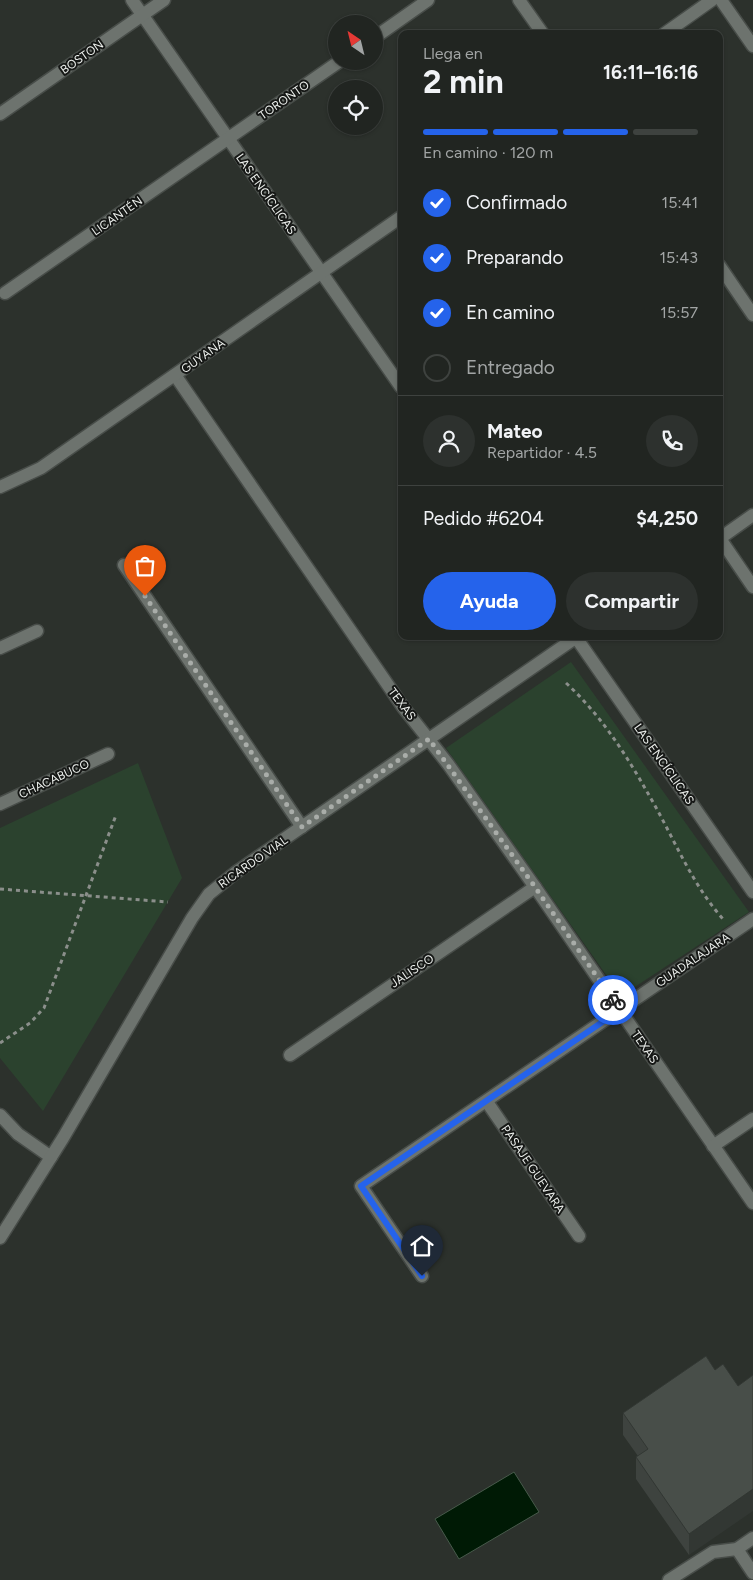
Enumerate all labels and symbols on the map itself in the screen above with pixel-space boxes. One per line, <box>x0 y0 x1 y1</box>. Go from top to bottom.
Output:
north arrow <box>328 15 382 70</box>
street label: BOSTON <box>58 37 106 77</box>
street label: TORONTO <box>256 78 312 122</box>
street label: LAS ENCÍCLICAS <box>233 151 299 237</box>
street label: LICANTÉN <box>89 193 145 239</box>
street label: GUYANA <box>178 336 228 376</box>
pin <box>124 545 166 596</box>
street label: TEXAS <box>385 685 419 723</box>
street label: LAS ENCÍCLICAS <box>631 721 697 807</box>
street label: CHACABUCO <box>17 757 91 801</box>
street label: RICARDO VIAL <box>216 832 291 891</box>
street label: GUADALAJARA <box>653 930 733 990</box>
street label: JALISCO <box>388 951 436 991</box>
courier <box>588 975 638 1025</box>
street label: TEXAS <box>629 1028 661 1066</box>
street label: PASAJE GUEVARA <box>498 1122 568 1216</box>
pin <box>401 1225 443 1276</box>

